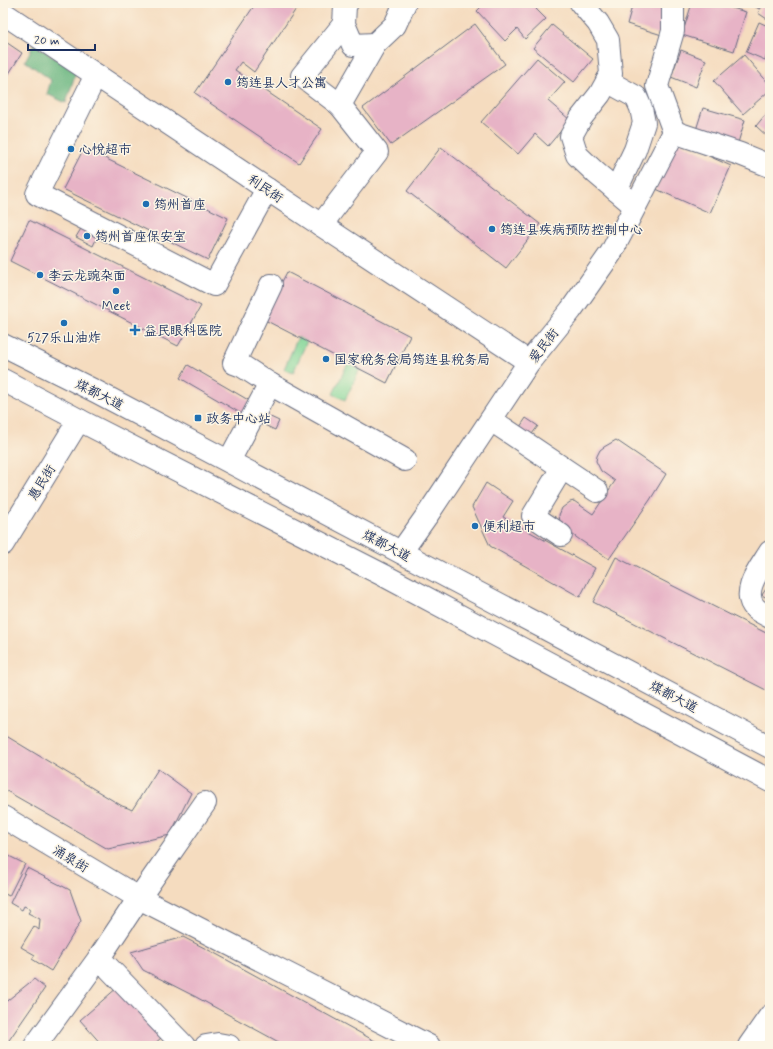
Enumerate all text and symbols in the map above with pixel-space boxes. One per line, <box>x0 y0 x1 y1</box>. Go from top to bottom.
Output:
scale bar <box>28 26 95 52</box>
text: 20 m <box>34 33 60 49</box>
place label: 筠连县人才公寓 <box>236 75 327 92</box>
marker: 筠连县人才公寓 <box>223 77 233 87</box>
place label: 心悦超市 <box>79 142 131 159</box>
marker: 心悦超市 <box>66 144 76 154</box>
street label: 利民街 <box>244 171 286 207</box>
place label: 筠州首座 <box>154 197 206 214</box>
marker: 筠州首座 <box>141 199 151 209</box>
place label: 筠连县疾病预防控制中心 <box>500 222 643 239</box>
marker: 筠连县疾病预防控制中心 <box>487 224 497 234</box>
place label: 筠州首座保安室 <box>95 229 186 246</box>
marker: 筠州首座保安室 <box>82 231 92 241</box>
place label: 李云龙豌杂面 <box>48 268 126 285</box>
marker: 李云龙豌杂面 <box>35 270 45 280</box>
marker: Meet <box>111 286 121 296</box>
place label: Meet <box>102 298 130 315</box>
marker: 527乐山油炸 <box>59 318 69 328</box>
place label: 益民眼科医院 <box>144 323 222 340</box>
marker: 益民眼科医院 <box>129 324 141 336</box>
street label: 爱民街 <box>525 325 563 367</box>
place label: 527乐山油炸 <box>27 330 101 347</box>
place label: 国家税务总局筠连县税务局 <box>334 352 490 369</box>
marker: 国家税务总局筠连县税务局 <box>321 354 331 364</box>
street label: 煤都大道 <box>72 376 126 415</box>
place label: 政务中心站 <box>206 411 271 428</box>
marker: 政务中心站 <box>193 413 203 423</box>
street label: 惠民街 <box>25 462 60 504</box>
place label: 便利超市 <box>483 519 535 536</box>
marker: 便利超市 <box>470 521 480 531</box>
street label: 煤都大道 <box>359 527 413 566</box>
street label: 煤都大道 <box>646 678 700 717</box>
street label: 涌泉街 <box>49 842 91 877</box>

